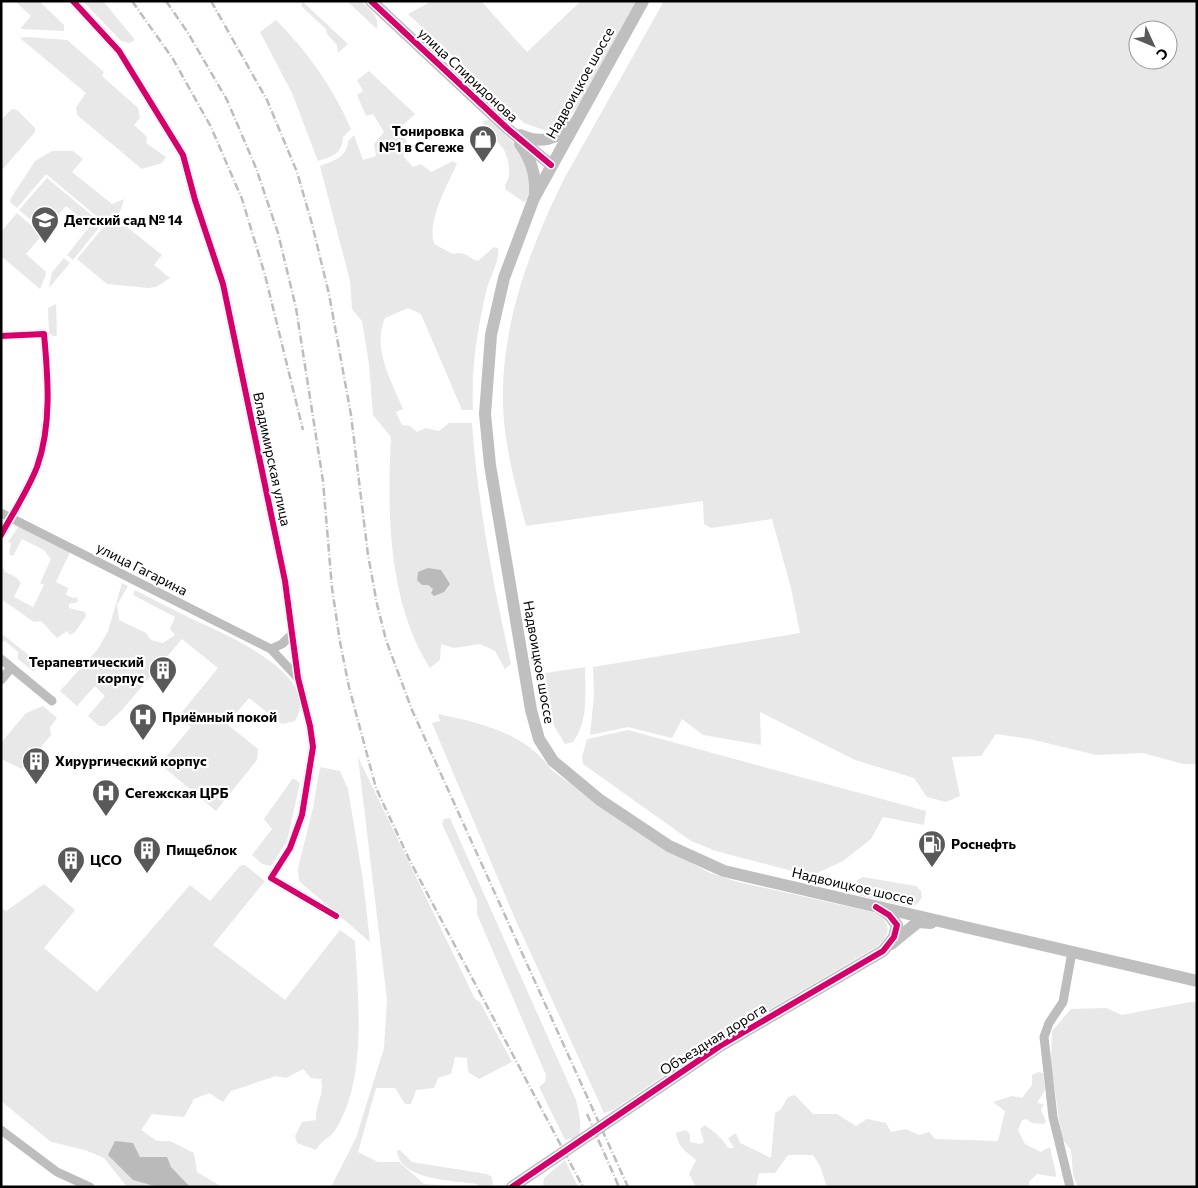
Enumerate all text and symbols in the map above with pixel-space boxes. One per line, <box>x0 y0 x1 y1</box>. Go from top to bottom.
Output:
north arrow <box>1128 20 1178 70</box>
street label: улица Спиридонова <box>415 24 522 125</box>
street label: Надвоицкое шоссе <box>542 24 617 141</box>
text: С <box>1153 45 1172 64</box>
place label: Тонировка №1 в Сегеже <box>379 122 464 155</box>
shop icon: Тонировка №1 в Сегеже <box>468 124 498 163</box>
school or university icon: Детский сад № 14 <box>30 205 60 244</box>
place label: Детский сад № 14 <box>64 211 183 228</box>
street label: Владимирская улица <box>250 390 295 528</box>
street label: улица Гагарина <box>94 538 191 599</box>
street label: Надвоицкое шоссе <box>520 599 559 725</box>
place label: Терапевтический корпус <box>29 653 144 686</box>
building icon: Терапевтический корпус <box>148 655 178 694</box>
hospital icon: Приёмный покой <box>128 702 158 741</box>
place label: Приёмный покой <box>162 708 277 725</box>
building icon: Хирургический корпус <box>21 746 51 785</box>
place label: Хирургический корпус <box>55 752 207 769</box>
hospital icon: Сегежская ЦРБ <box>91 778 121 817</box>
place label: Сегежская ЦРБ <box>125 784 229 801</box>
fuel station icon: Роснефть <box>917 829 947 868</box>
building icon: Пищеблок <box>132 835 162 874</box>
place label: Роснефть <box>951 835 1017 852</box>
place label: Пищеблок <box>166 841 237 858</box>
building icon: ЦСО <box>56 845 86 884</box>
place label: ЦСО <box>90 851 122 868</box>
street label: Надвоицкое шоссе <box>790 863 916 908</box>
street label: Объездная дорога <box>656 999 769 1078</box>

